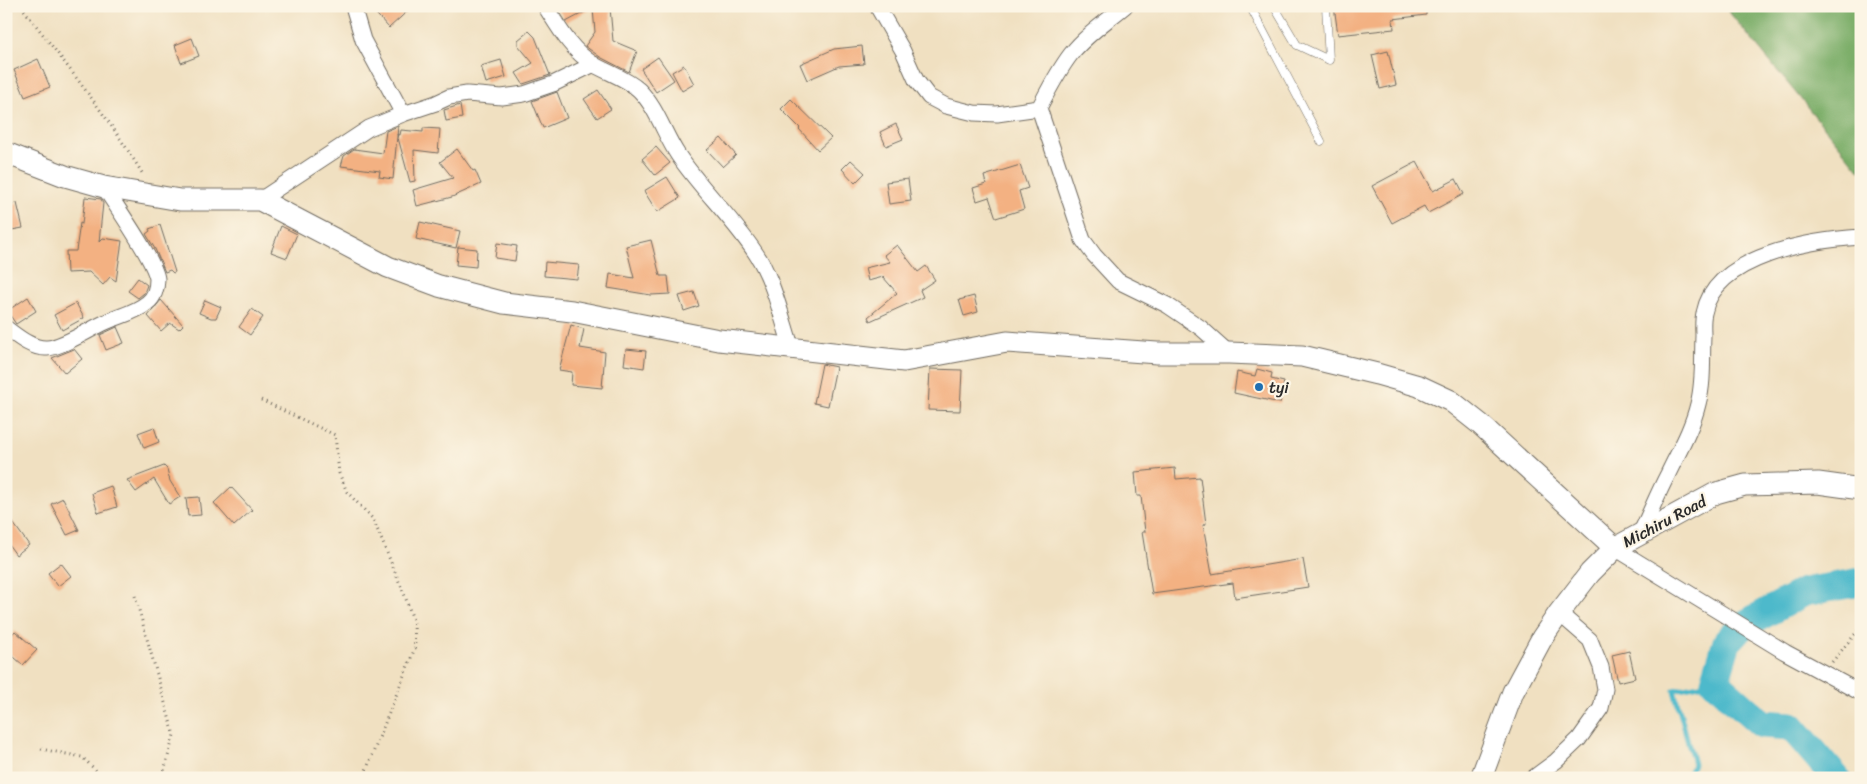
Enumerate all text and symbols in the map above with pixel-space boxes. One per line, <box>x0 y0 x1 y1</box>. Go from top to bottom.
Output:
place label: tyi <box>1269 373 1289 402</box>
marker: tyi <box>1253 381 1265 393</box>
street label: Michiru Road <box>1617 486 1713 556</box>

